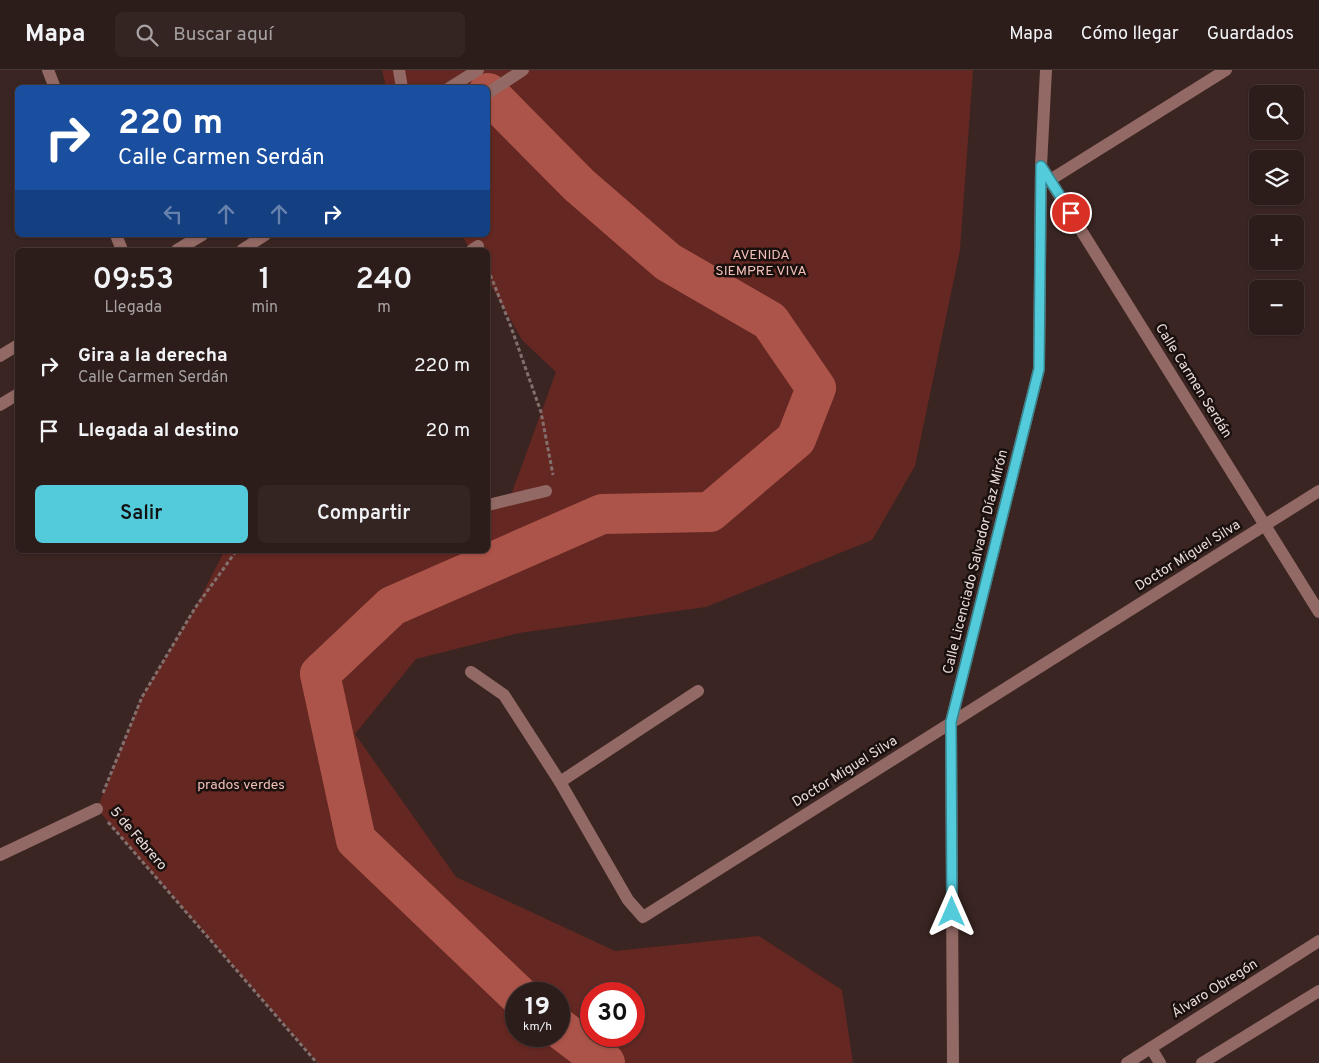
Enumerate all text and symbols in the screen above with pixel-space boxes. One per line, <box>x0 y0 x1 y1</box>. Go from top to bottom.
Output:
search box <box>115 12 465 57</box>
text: Mapa <box>25 20 85 50</box>
icon: search <box>133 21 161 49</box>
text: Buscar aquí <box>173 23 273 47</box>
text: Mapa <box>1009 23 1053 46</box>
text: Cómo llegar <box>1081 23 1179 46</box>
text: Guardados <box>1207 23 1294 46</box>
map controls <box>1249 85 1304 335</box>
button: search <box>1249 85 1304 140</box>
text: 220 m <box>118 102 223 146</box>
icon: right <box>35 105 100 170</box>
text: Calle Carmen Serdán <box>118 145 325 172</box>
button: layers <box>1249 150 1304 205</box>
pin <box>1050 192 1092 234</box>
icon: arrive <box>1057 199 1085 227</box>
icon: left <box>159 200 187 228</box>
icon: ahead <box>212 200 240 228</box>
icon: ahead <box>265 200 293 228</box>
icon: right <box>318 200 346 228</box>
button: + <box>1249 215 1304 270</box>
park label: AVENIDA SIEMPRE VIVA <box>715 247 807 280</box>
text: 09:53 <box>93 262 174 299</box>
text: 1 <box>259 262 271 299</box>
text: 240 <box>356 262 412 299</box>
button: − <box>1249 280 1304 335</box>
text: Llegada <box>105 298 162 318</box>
text: min <box>251 298 278 318</box>
text: m <box>377 298 391 318</box>
street label: Calle Carmen Serdán <box>1151 321 1235 441</box>
text: Gira a la derecha <box>78 344 228 368</box>
icon: right <box>35 352 63 380</box>
text: 220 m <box>414 354 470 378</box>
text: Calle Carmen Serdán <box>78 368 228 388</box>
icon: arrive <box>35 417 63 445</box>
text: Llegada al destino <box>78 419 239 443</box>
text: 20 m <box>426 419 470 443</box>
street label: Calle Licenciado Salvador Díaz Mirón <box>940 448 1012 676</box>
button: Salir <box>35 485 248 543</box>
button: Compartir <box>258 485 470 543</box>
street label: Doctor Miguel Silva <box>1132 517 1244 595</box>
street label: Doctor Miguel Silva <box>789 733 901 811</box>
park label: prados verdes <box>197 777 285 794</box>
street label: 5 de Febrero <box>106 804 170 874</box>
position arrow <box>925 885 977 937</box>
street label: Álvaro Obregón <box>1168 955 1261 1022</box>
speed limit sign: 30 <box>580 982 645 1047</box>
text: 19 <box>525 992 550 1024</box>
text: km/h <box>523 1019 552 1035</box>

